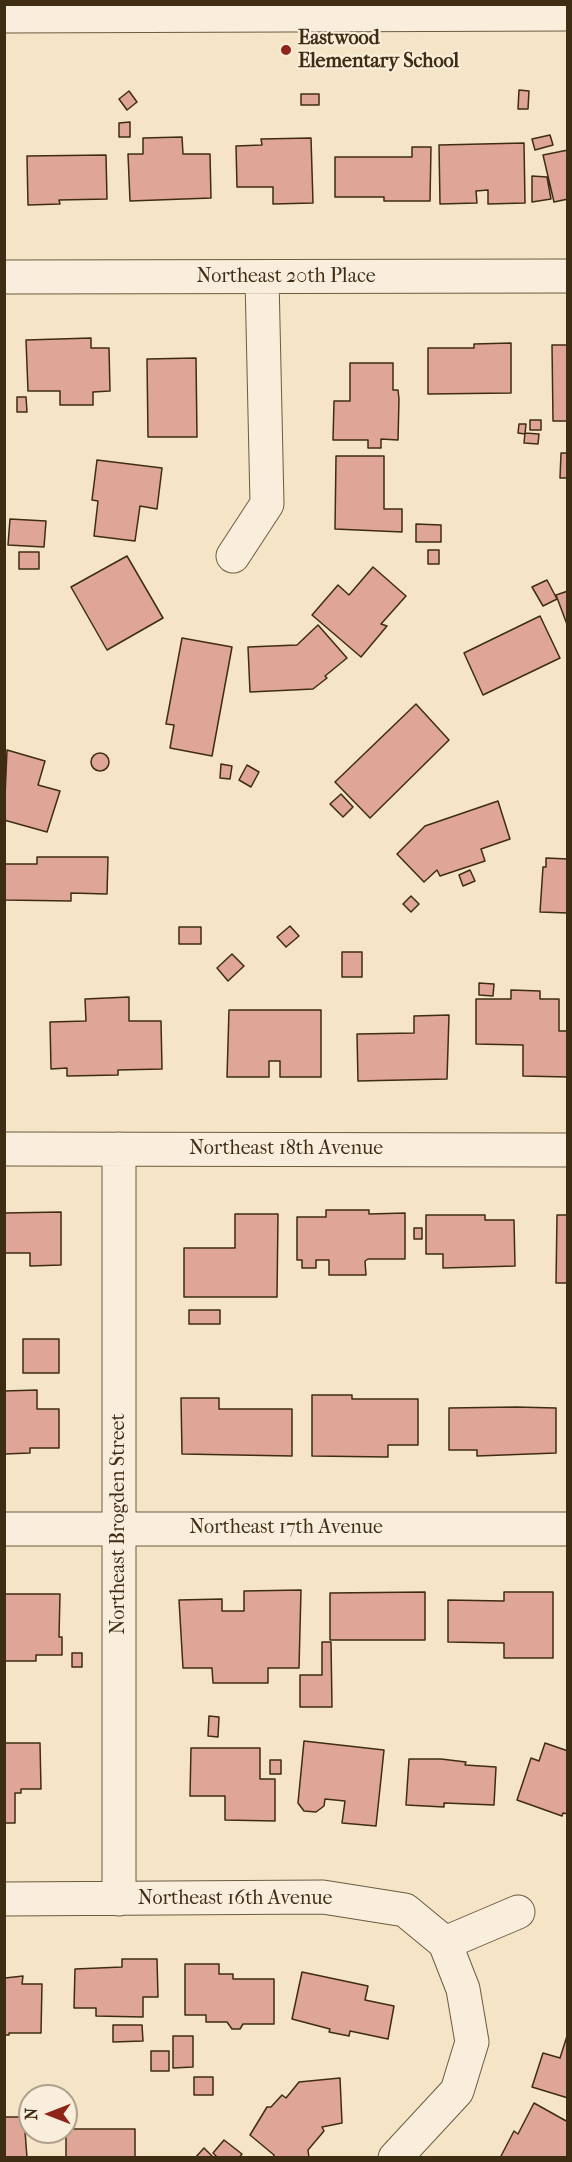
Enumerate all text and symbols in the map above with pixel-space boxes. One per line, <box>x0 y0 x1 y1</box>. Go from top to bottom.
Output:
place label: Eastwood Elementary School <box>298 27 459 74</box>
marker: Eastwood Elementary School <box>279 43 293 57</box>
street label: Northeast 20th Place <box>196 265 376 289</box>
street label: Northeast 18th Avenue <box>189 1137 383 1161</box>
street label: Northeast Brogden Street <box>107 1413 131 1635</box>
street label: Northeast 17th Avenue <box>189 1516 383 1540</box>
street label: Northeast 16th Avenue <box>138 1887 332 1911</box>
north arrow <box>18 2084 78 2144</box>
text: N <box>22 2108 41 2120</box>

